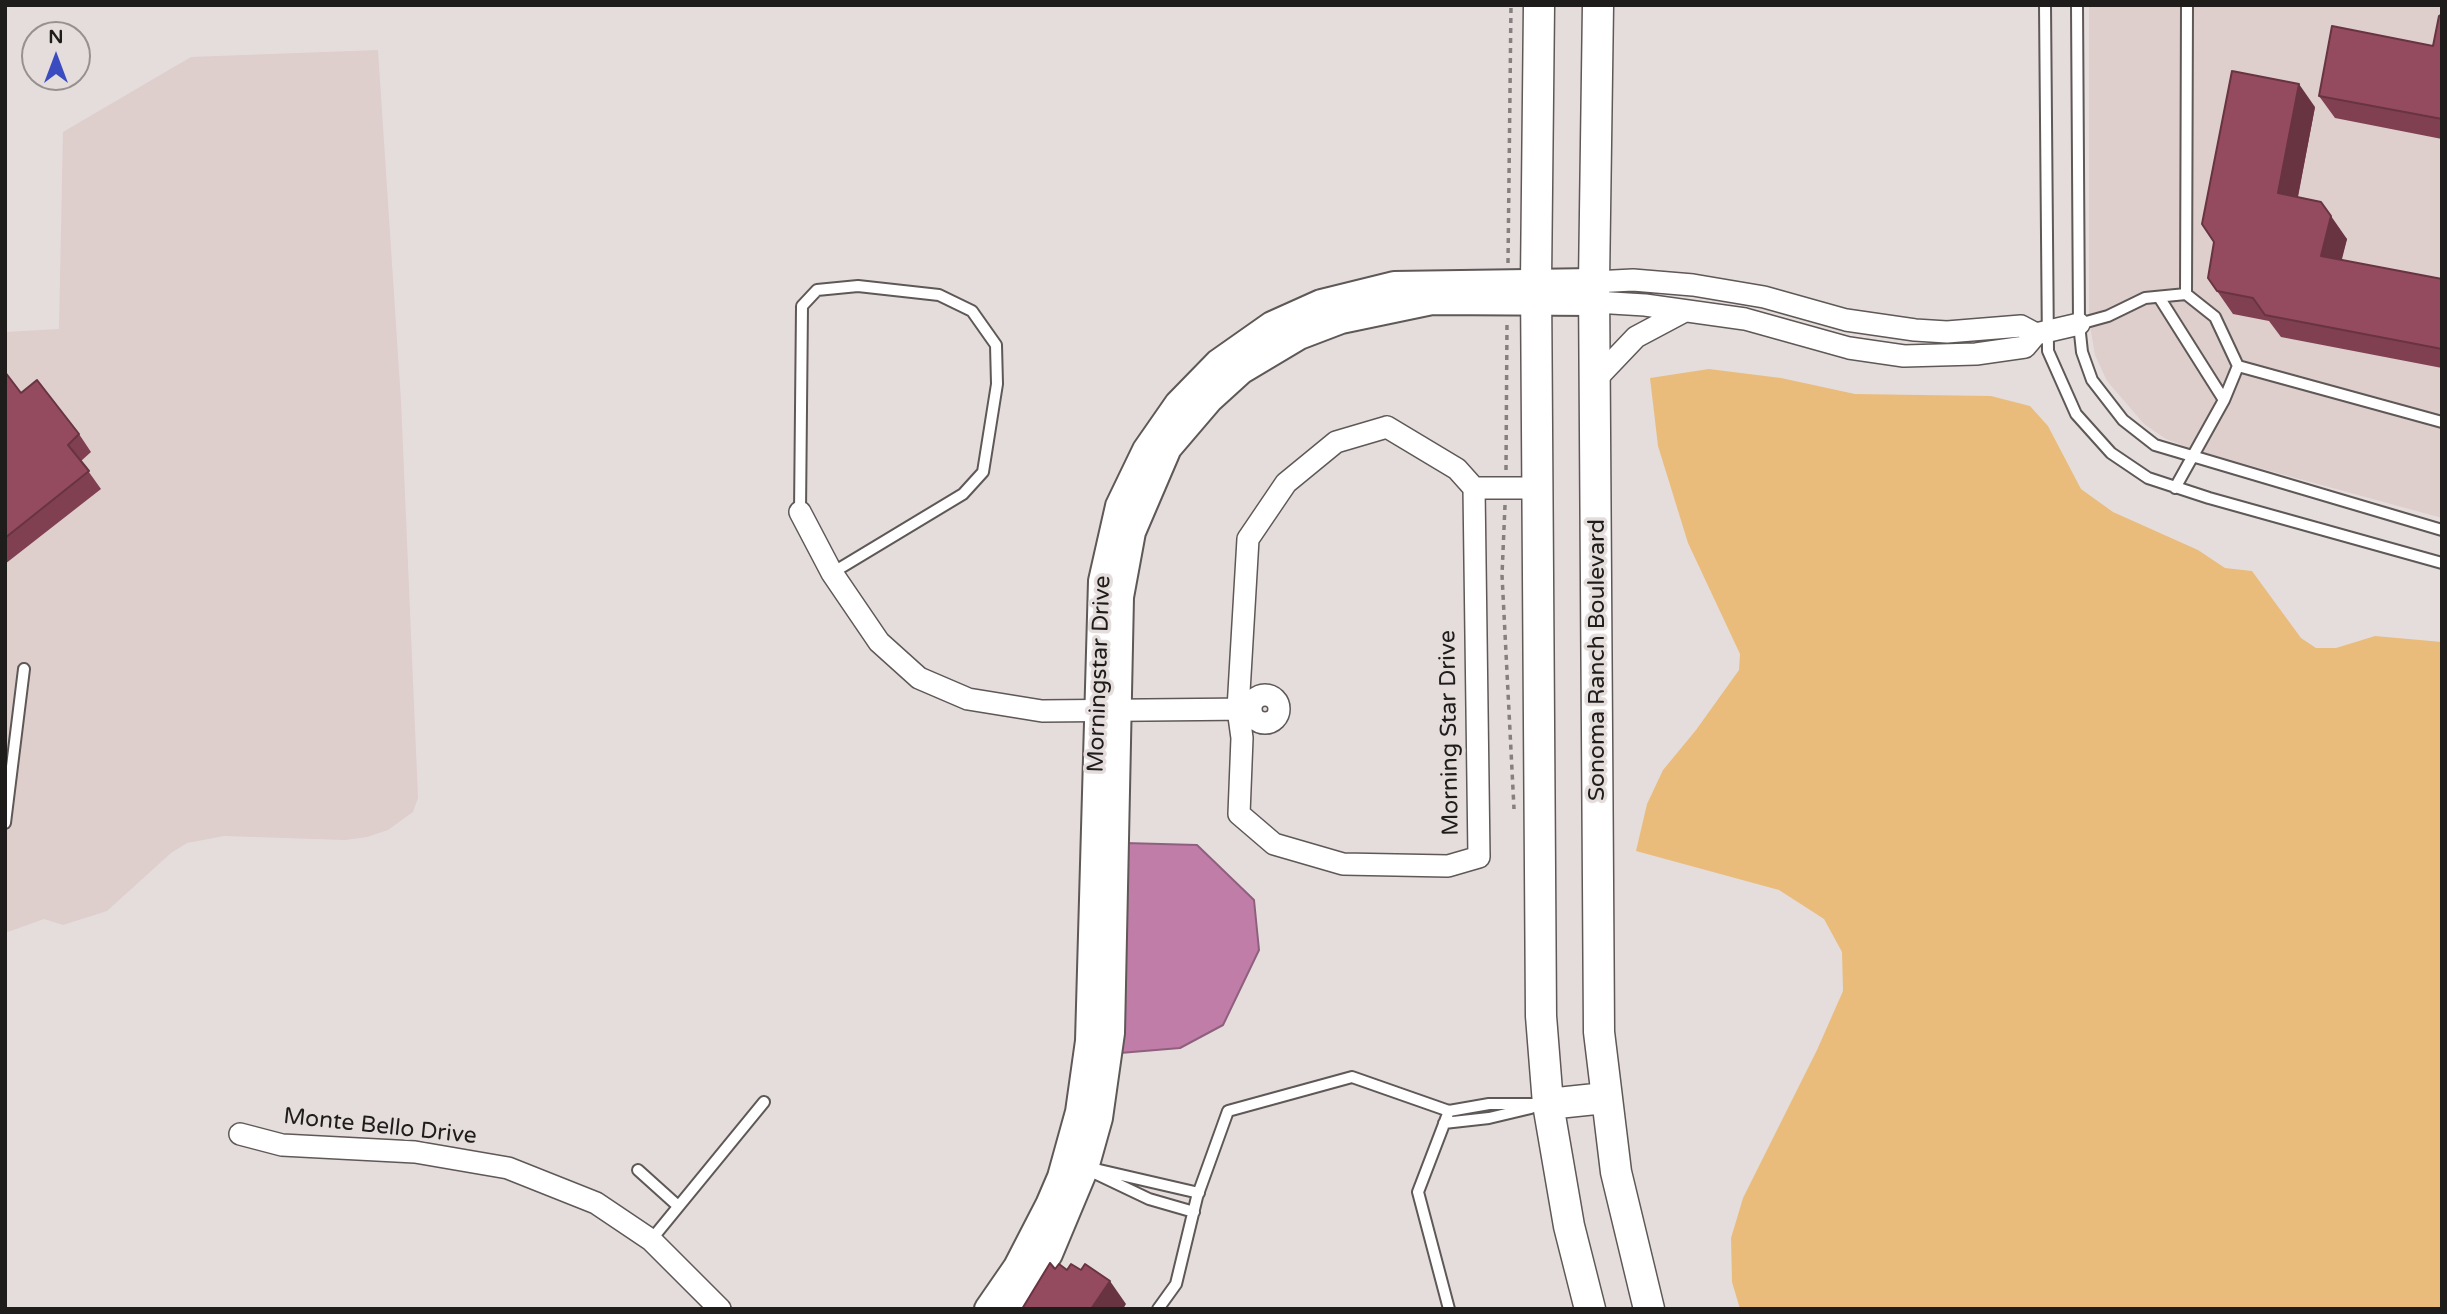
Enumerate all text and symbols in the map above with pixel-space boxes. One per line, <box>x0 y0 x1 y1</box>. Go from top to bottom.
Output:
north arrow <box>21 21 91 91</box>
text: N <box>48 26 64 48</box>
street label: Sonoma Ranch Boulevard <box>1584 519 1612 801</box>
street label: Morningstar Drive <box>1083 575 1117 773</box>
street label: Morning Star Drive <box>1434 630 1466 836</box>
street label: Monte Bello Drive <box>282 1103 478 1151</box>

